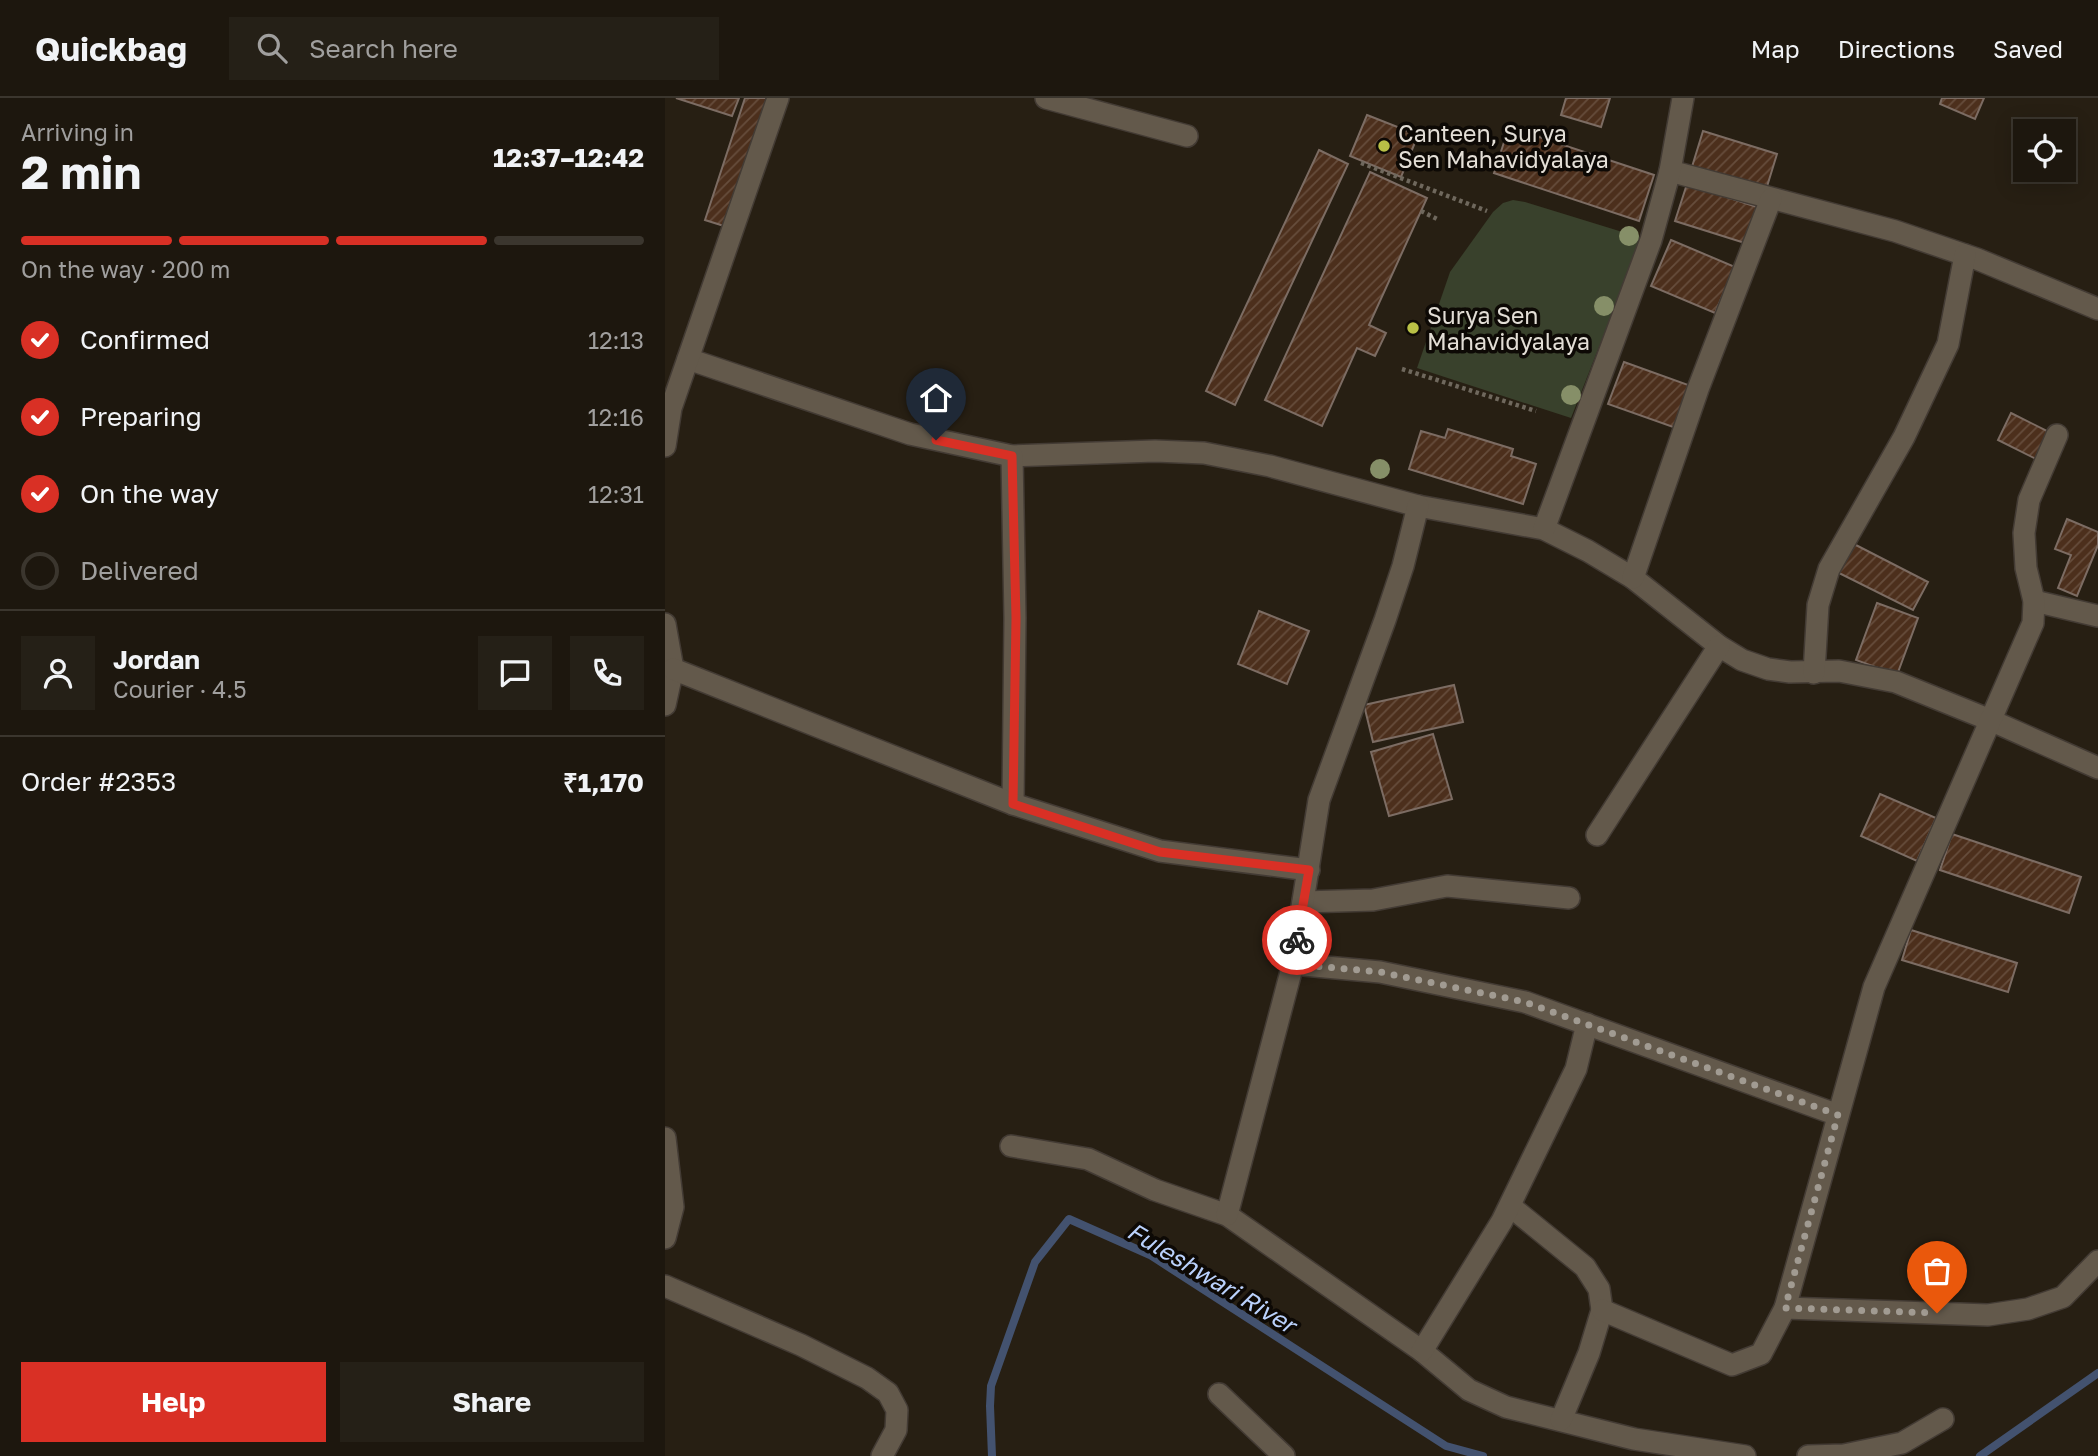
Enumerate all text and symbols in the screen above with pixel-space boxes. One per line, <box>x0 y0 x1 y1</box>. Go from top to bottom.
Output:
search box <box>229 17 719 80</box>
text: Quickbag <box>35 29 187 68</box>
icon: search <box>253 29 291 67</box>
text: Search here <box>309 33 458 64</box>
text: Map <box>1751 34 1800 63</box>
text: Directions <box>1838 34 1955 63</box>
text: Saved <box>1993 34 2063 63</box>
text: Arriving in <box>21 118 134 146</box>
place label: Canteen, Surya Sen Mahavidyalaya <box>1398 119 1609 173</box>
map controls <box>2013 119 2076 182</box>
button: locate <box>2013 119 2076 182</box>
marker: Canteen, Surya Sen Mahavidyalaya <box>1376 138 1392 154</box>
text: 12:37–12:42 <box>493 142 644 173</box>
text: 2 min <box>21 144 141 199</box>
text: On the way · 200 m <box>21 255 230 283</box>
place label: Surya Sen Mahavidyalaya <box>1427 301 1590 355</box>
marker: Surya Sen Mahavidyalaya <box>1405 320 1421 336</box>
icon: check <box>21 321 59 359</box>
text: Confirmed <box>80 324 210 355</box>
text: 12:13 <box>588 326 644 354</box>
pin <box>906 368 966 440</box>
icon: home <box>917 379 955 417</box>
icon: check <box>21 398 59 436</box>
text: Preparing <box>80 401 202 432</box>
text: 12:16 <box>588 403 644 431</box>
icon: check <box>21 475 59 513</box>
text: On the way <box>80 478 219 509</box>
text: 12:31 <box>588 480 644 508</box>
text: Delivered <box>80 555 199 586</box>
button: person <box>21 636 95 710</box>
button: chat <box>478 636 552 710</box>
button: phone <box>570 636 644 710</box>
text: Jordan <box>113 644 200 675</box>
text: Courier · 4.5 <box>113 675 246 703</box>
text: Order #2353 <box>21 766 176 797</box>
text: ₹1,170 <box>563 767 644 798</box>
courier <box>1262 905 1332 975</box>
icon: bike <box>1278 921 1316 959</box>
water label: Fuleshwari River <box>1123 1215 1304 1340</box>
pin <box>1907 1241 1967 1313</box>
icon: bag <box>1918 1252 1956 1290</box>
button: Help <box>21 1362 326 1442</box>
button: Share <box>340 1362 644 1442</box>

